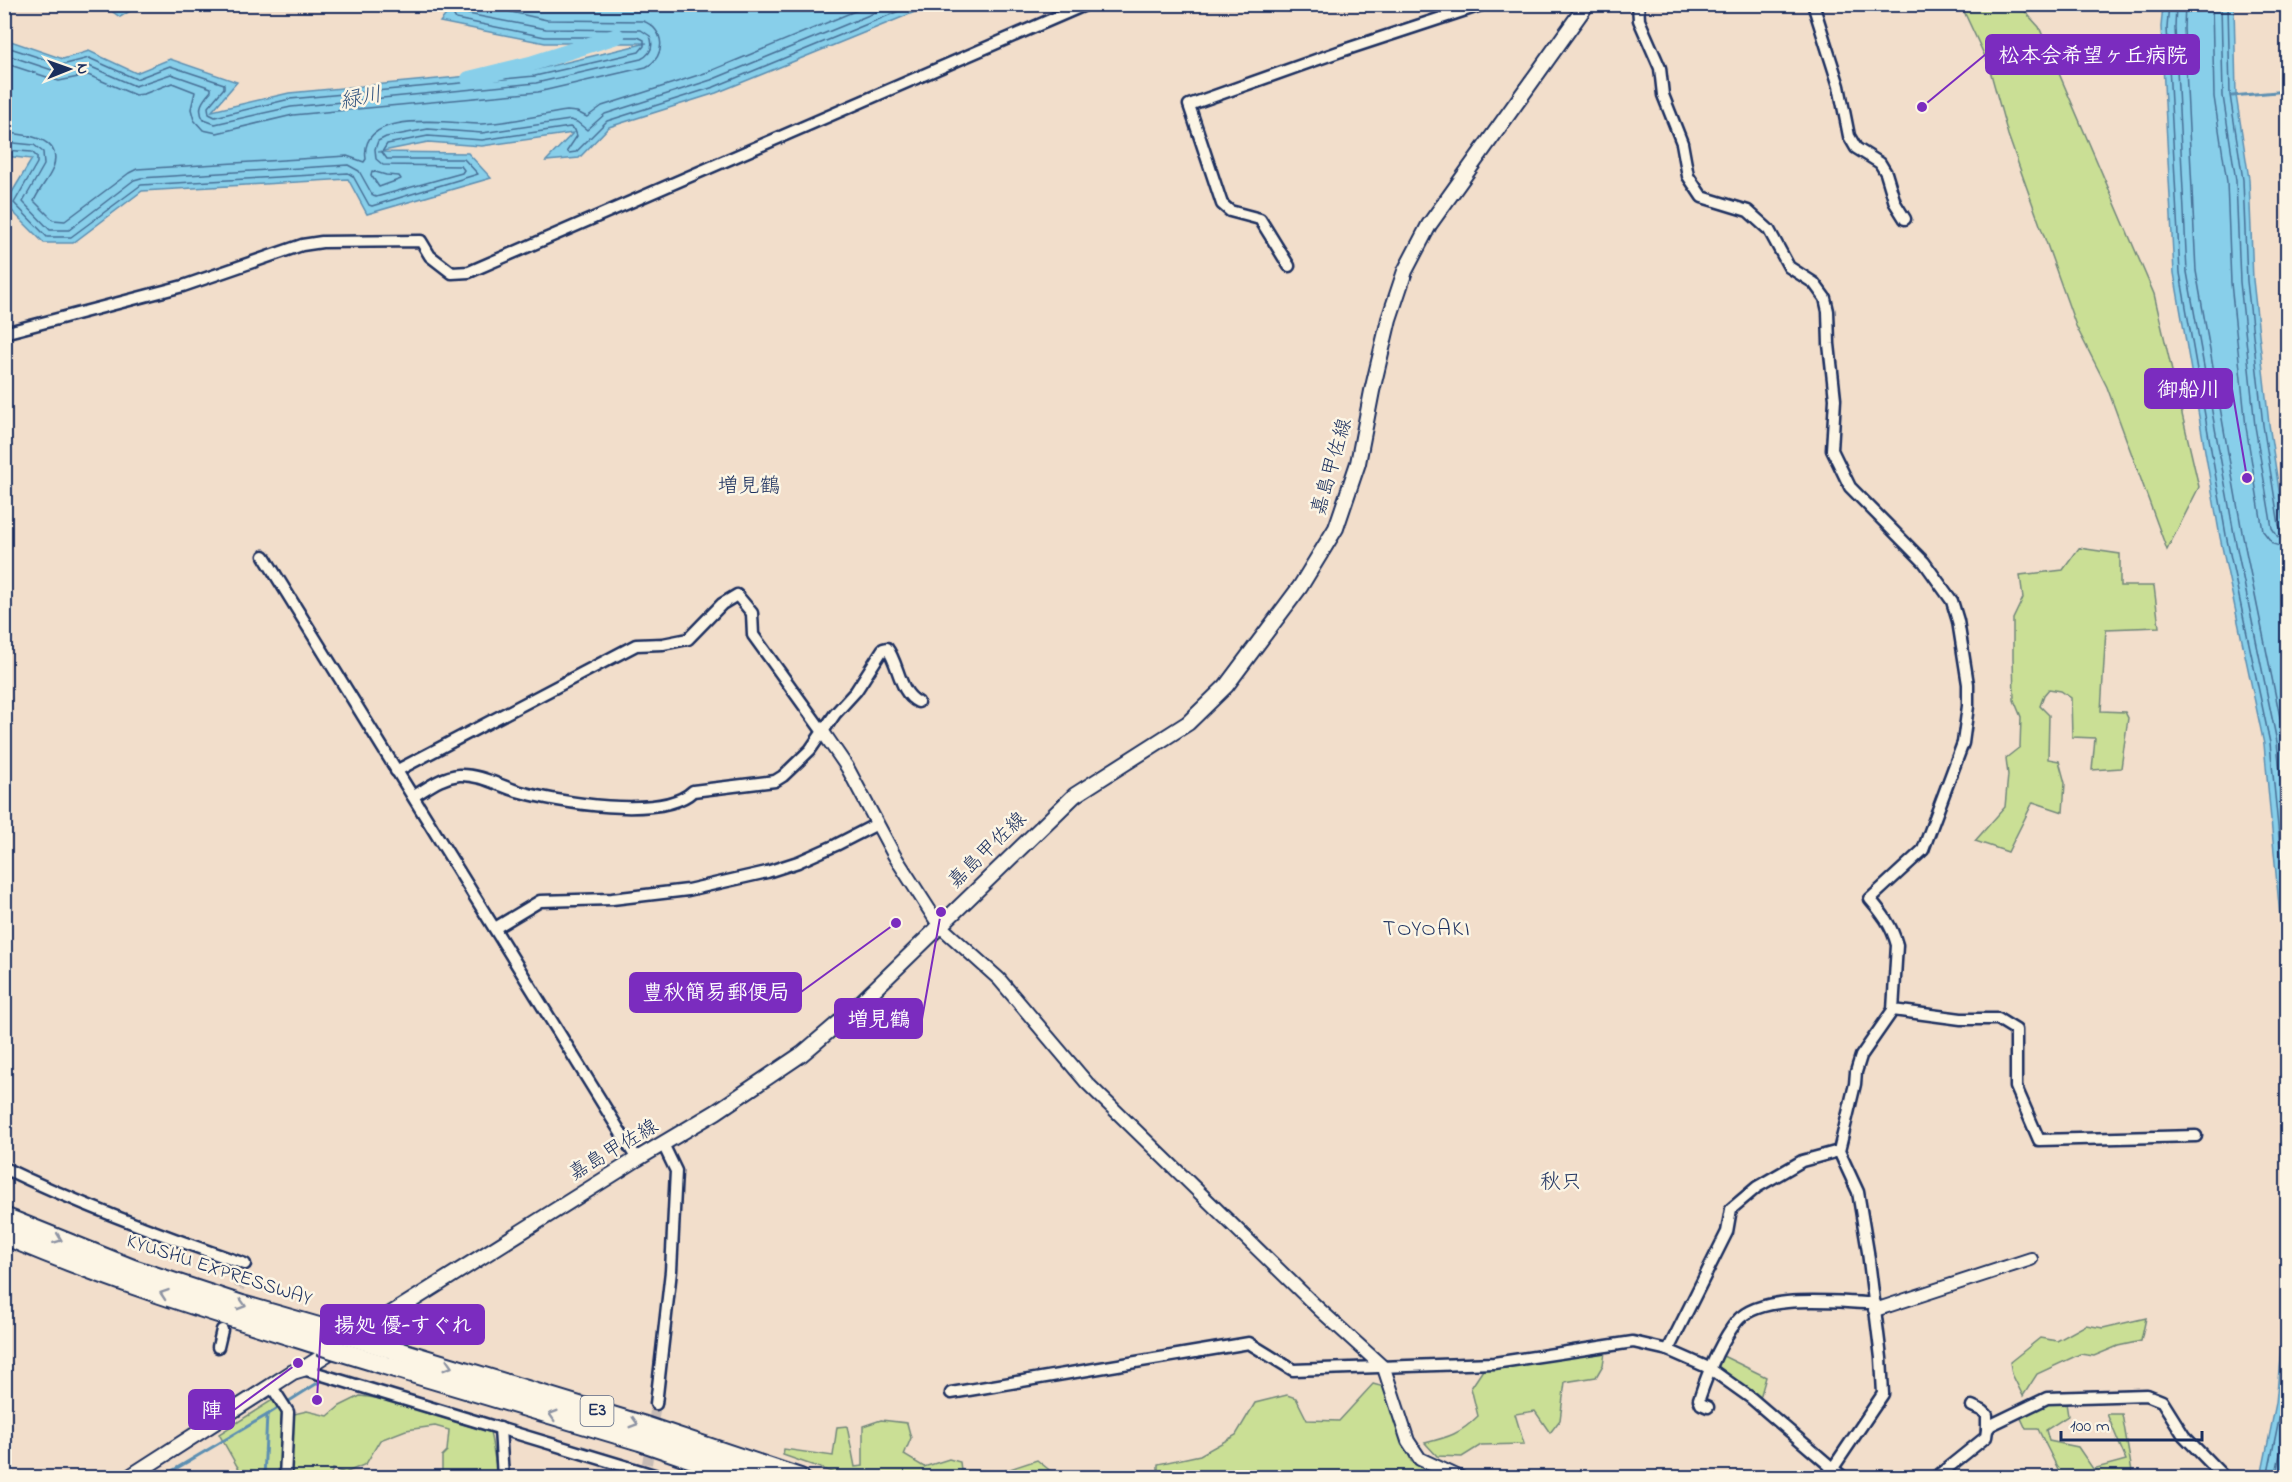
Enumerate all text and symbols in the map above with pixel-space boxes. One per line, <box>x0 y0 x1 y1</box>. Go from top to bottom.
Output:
callout: 松本会希望ヶ丘病院 <box>1986 35 2199 74</box>
north arrow <box>39 39 99 99</box>
text: 松本会希望ヶ丘病院 <box>1999 42 2188 72</box>
text: N <box>70 63 94 75</box>
water label: 緑川 <box>338 80 384 118</box>
callout: 御船川 <box>2145 369 2232 408</box>
text: 御船川 <box>2158 376 2221 406</box>
street label: 嘉島甲佐線 <box>1305 415 1361 519</box>
district label: 増見鶴 <box>718 472 781 502</box>
street label: 嘉島甲佐線 <box>942 806 1034 896</box>
district label: TOYOAKI <box>1383 914 1471 946</box>
callout: 豊秋簡易郵便局 <box>630 973 801 1012</box>
text: 豊秋簡易郵便局 <box>643 979 790 1009</box>
callout: 増見鶴 <box>835 999 922 1038</box>
text: 増見鶴 <box>848 1006 911 1036</box>
street label: 嘉島甲佐線 <box>564 1113 664 1189</box>
district label: 秋只 <box>1540 1168 1582 1198</box>
street label: KYUSHU EXPRESSWAY <box>123 1227 315 1315</box>
one-way arrow <box>53 1232 63 1245</box>
one-way arrow <box>159 1289 170 1302</box>
one-way arrow <box>236 1297 247 1310</box>
callout: 揚処 優-すぐれ <box>321 1305 484 1344</box>
text: 揚処 優-すぐれ <box>334 1312 472 1342</box>
one-way arrow <box>442 1359 453 1371</box>
callout: 陣 <box>189 1390 234 1429</box>
road number: E3 <box>580 1396 614 1426</box>
text: 陣 <box>202 1397 223 1427</box>
scale bar <box>2061 1404 2202 1442</box>
one-way arrow <box>548 1410 558 1422</box>
text: 100 m <box>2070 1414 2110 1440</box>
one-way arrow <box>628 1415 639 1428</box>

